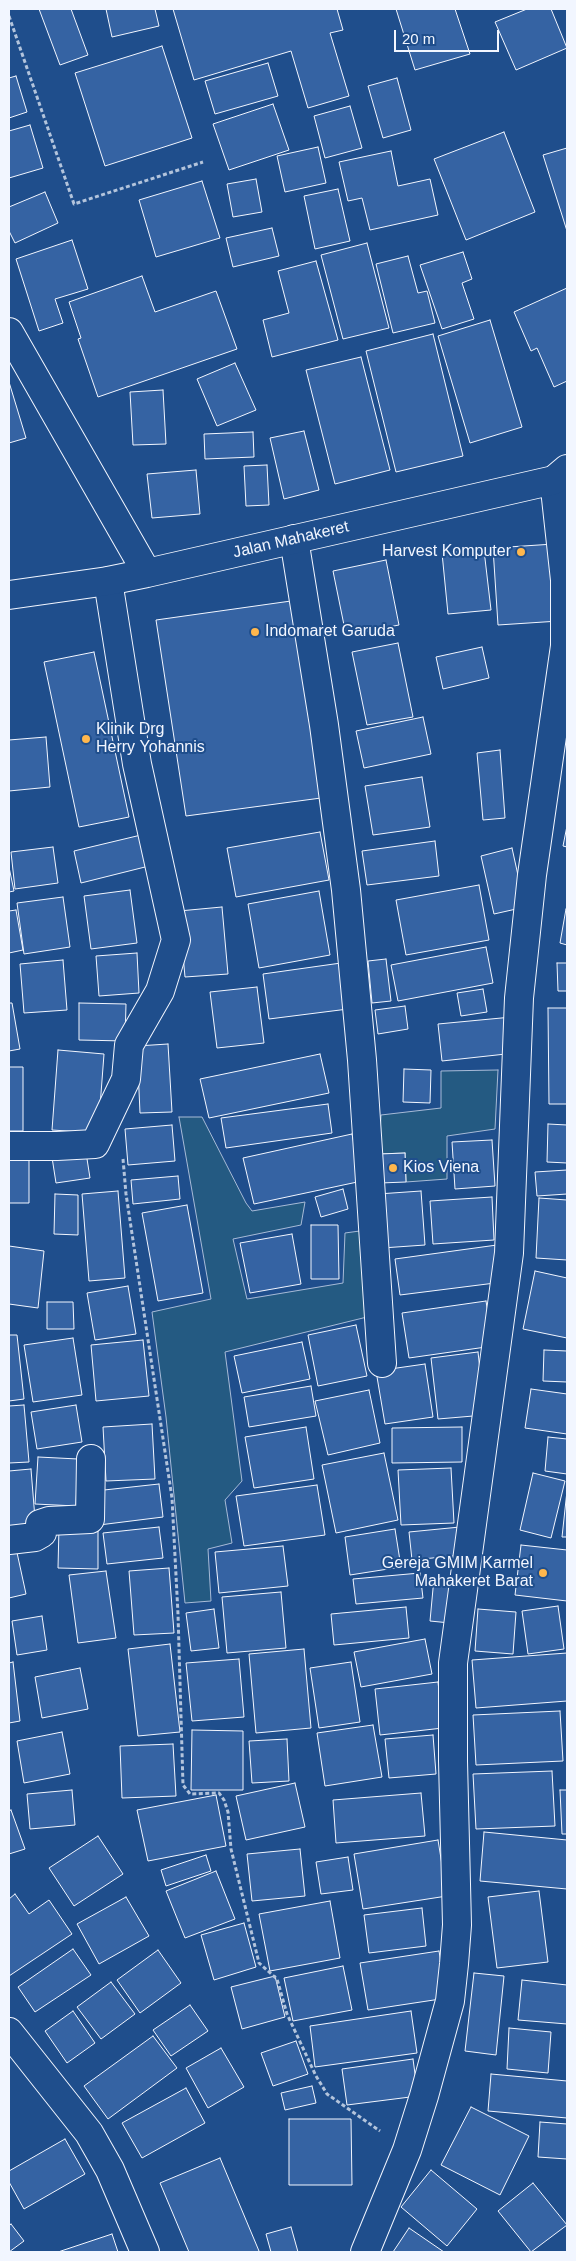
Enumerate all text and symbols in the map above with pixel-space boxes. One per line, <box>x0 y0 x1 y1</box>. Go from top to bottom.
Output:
scale bar <box>396 20 501 52</box>
text: 20 m <box>402 30 435 47</box>
street label: Jalan Mahakeret <box>231 517 351 563</box>
place label: Harvest Komputer <box>382 542 511 562</box>
marker: Harvest Komputer <box>515 546 527 558</box>
place label: Indomaret Garuda <box>265 622 395 642</box>
marker: Indomaret Garuda <box>249 626 261 638</box>
place label: Klinik Drg Herry Yohannis <box>96 720 205 758</box>
marker: Klinik Drg Herry Yohannis <box>80 733 92 745</box>
place label: Kios Viena <box>403 1158 479 1178</box>
marker: Kios Viena <box>387 1162 399 1174</box>
place label: Gereja GMIM Karmel Mahakeret Barat <box>382 1554 533 1592</box>
marker: Gereja GMIM Karmel Mahakeret Barat <box>537 1567 549 1579</box>

